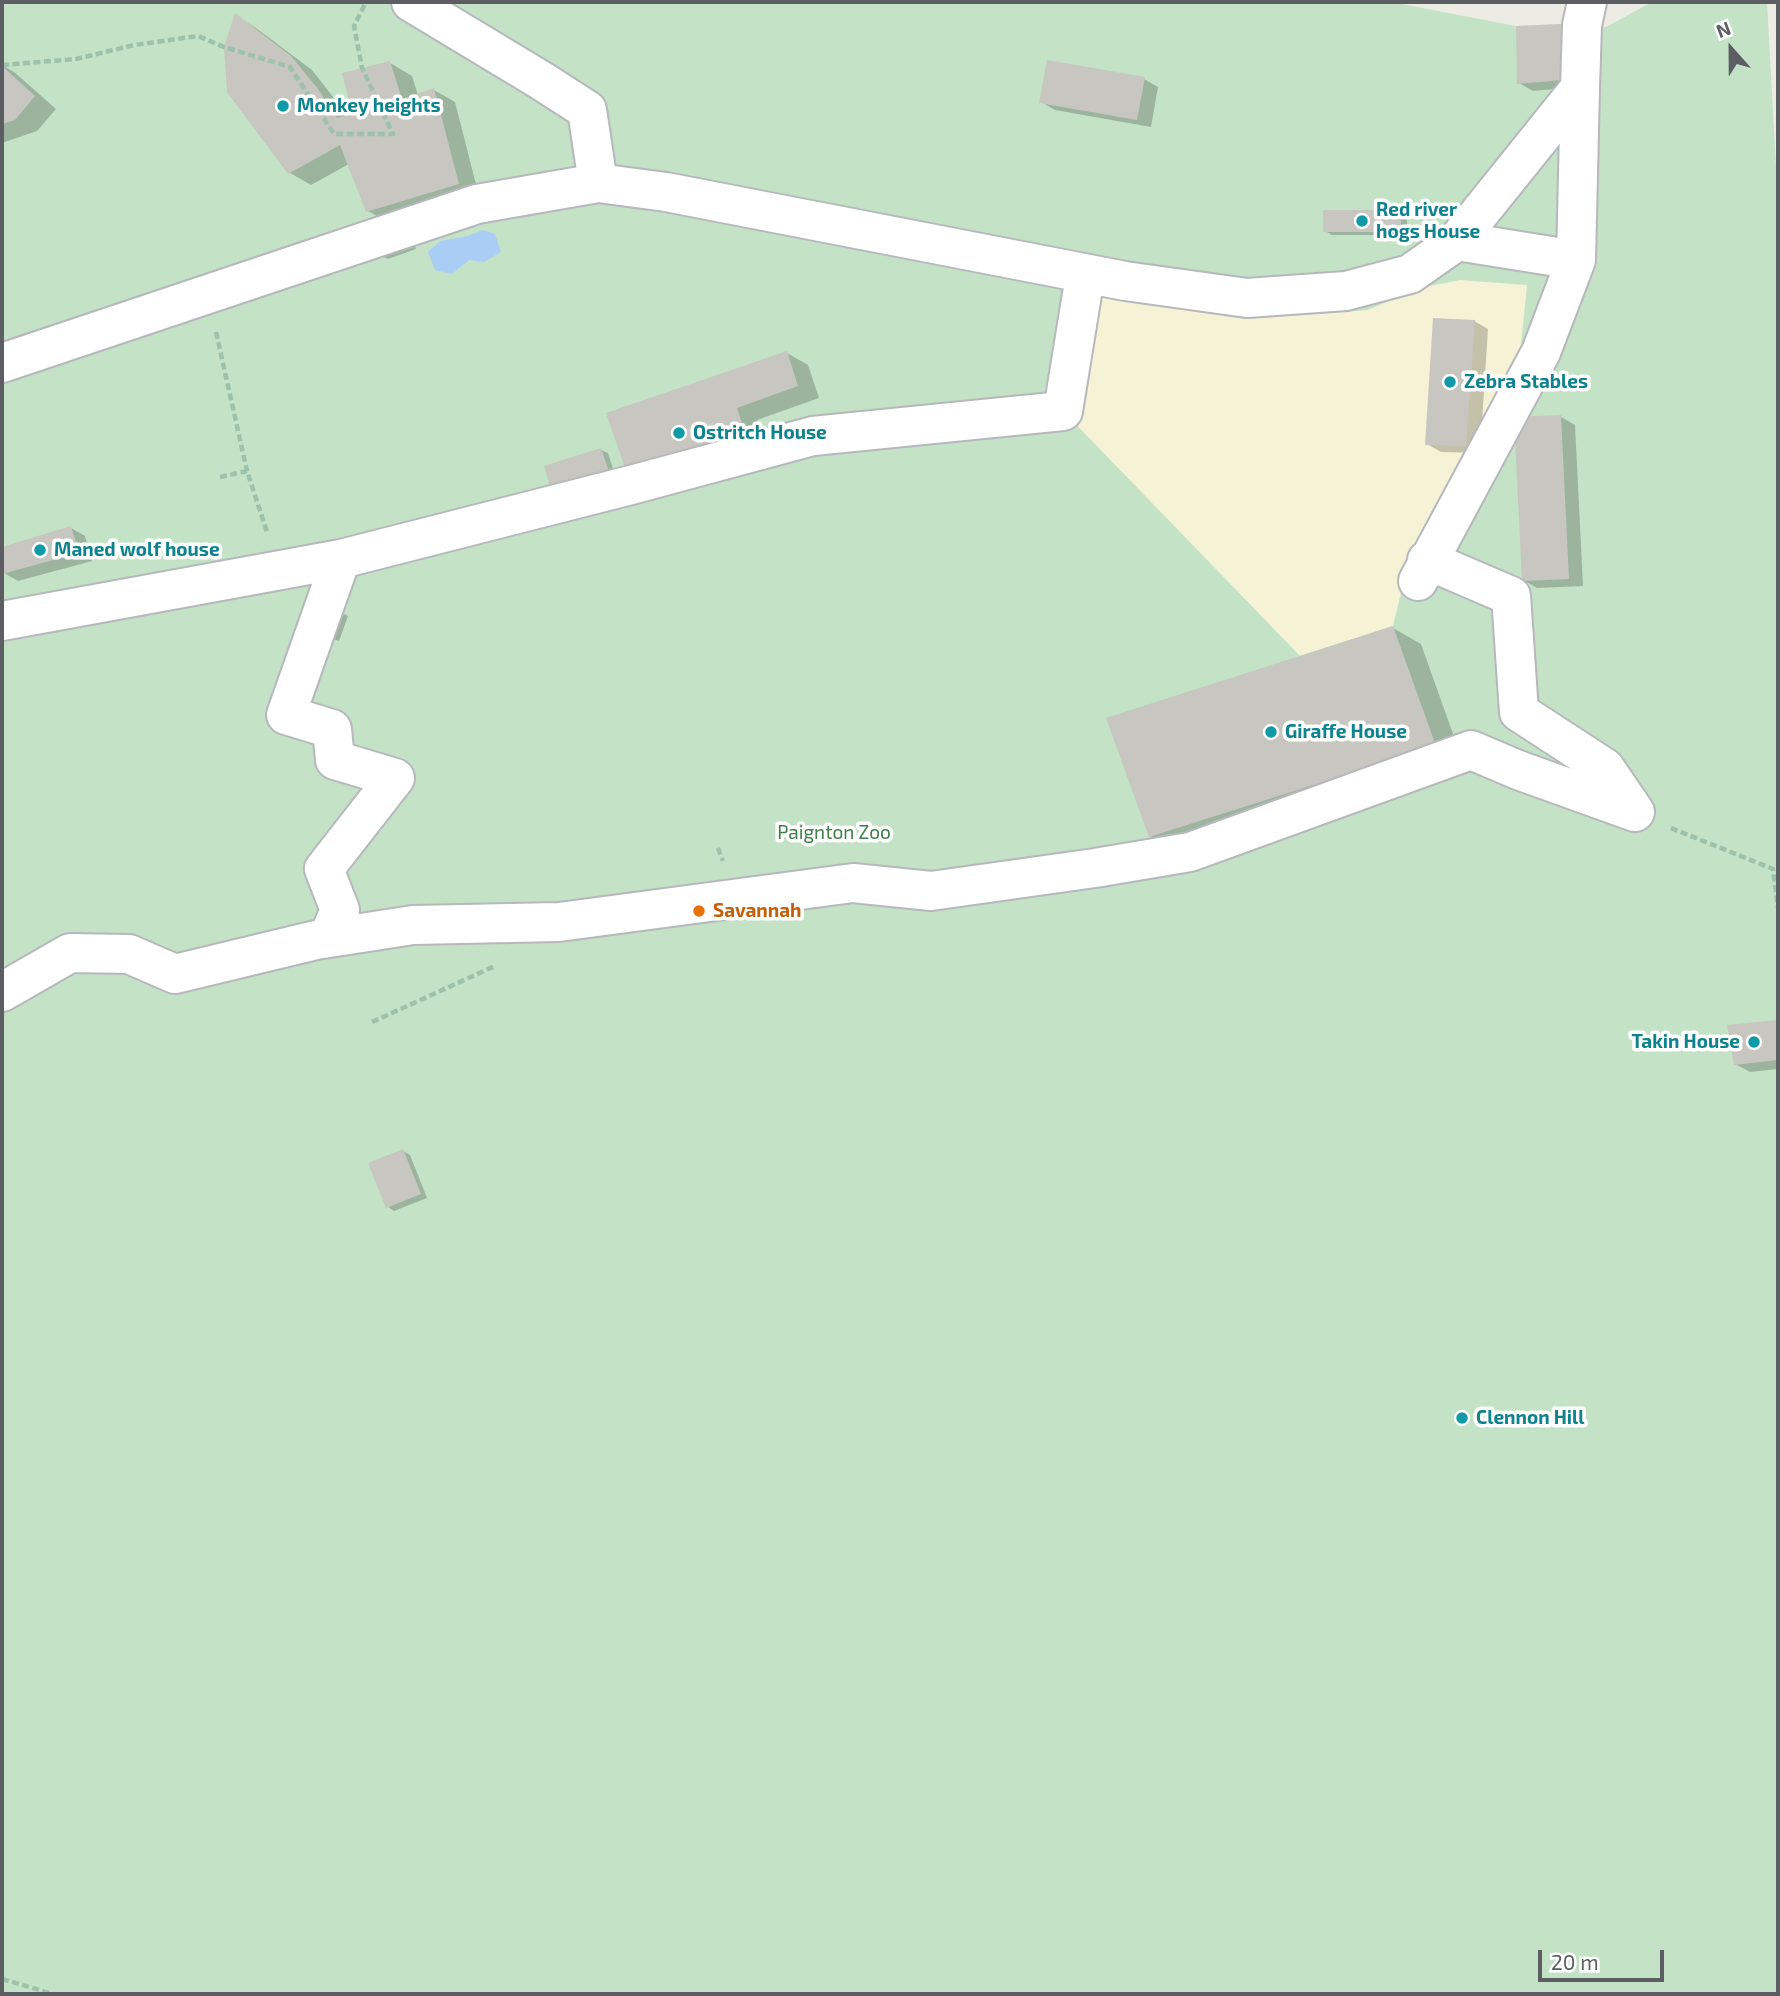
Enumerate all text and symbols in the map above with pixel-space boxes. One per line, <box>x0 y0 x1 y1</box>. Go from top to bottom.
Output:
north arrow <box>1696 14 1766 84</box>
text: N <box>1713 16 1734 42</box>
place label: Monkey heights <box>297 95 440 117</box>
marker: Monkey heights <box>275 98 291 114</box>
place label: Red river hogs House <box>1376 199 1480 243</box>
marker: Red river hogs House <box>1354 213 1370 229</box>
place label: Zebra Stables <box>1464 371 1588 393</box>
marker: Zebra Stables <box>1442 374 1458 390</box>
place label: Ostritch House <box>693 422 827 444</box>
marker: Ostritch House <box>671 425 687 441</box>
place label: Maned wolf house <box>54 539 220 561</box>
marker: Maned wolf house <box>32 542 48 558</box>
place label: Giraffe House <box>1285 721 1407 743</box>
marker: Giraffe House <box>1263 724 1279 740</box>
park label: Paignton Zoo <box>777 822 891 844</box>
place label: Savannah <box>713 900 801 922</box>
marker: Savannah <box>691 903 707 919</box>
place label: Takin House <box>1632 1031 1740 1053</box>
marker: Takin House <box>1746 1034 1762 1050</box>
place label: Clennon Hill <box>1476 1407 1585 1429</box>
marker: Clennon Hill <box>1454 1410 1470 1426</box>
scale bar <box>1542 1937 1668 1981</box>
text: 20 m <box>1551 1949 1599 1974</box>

